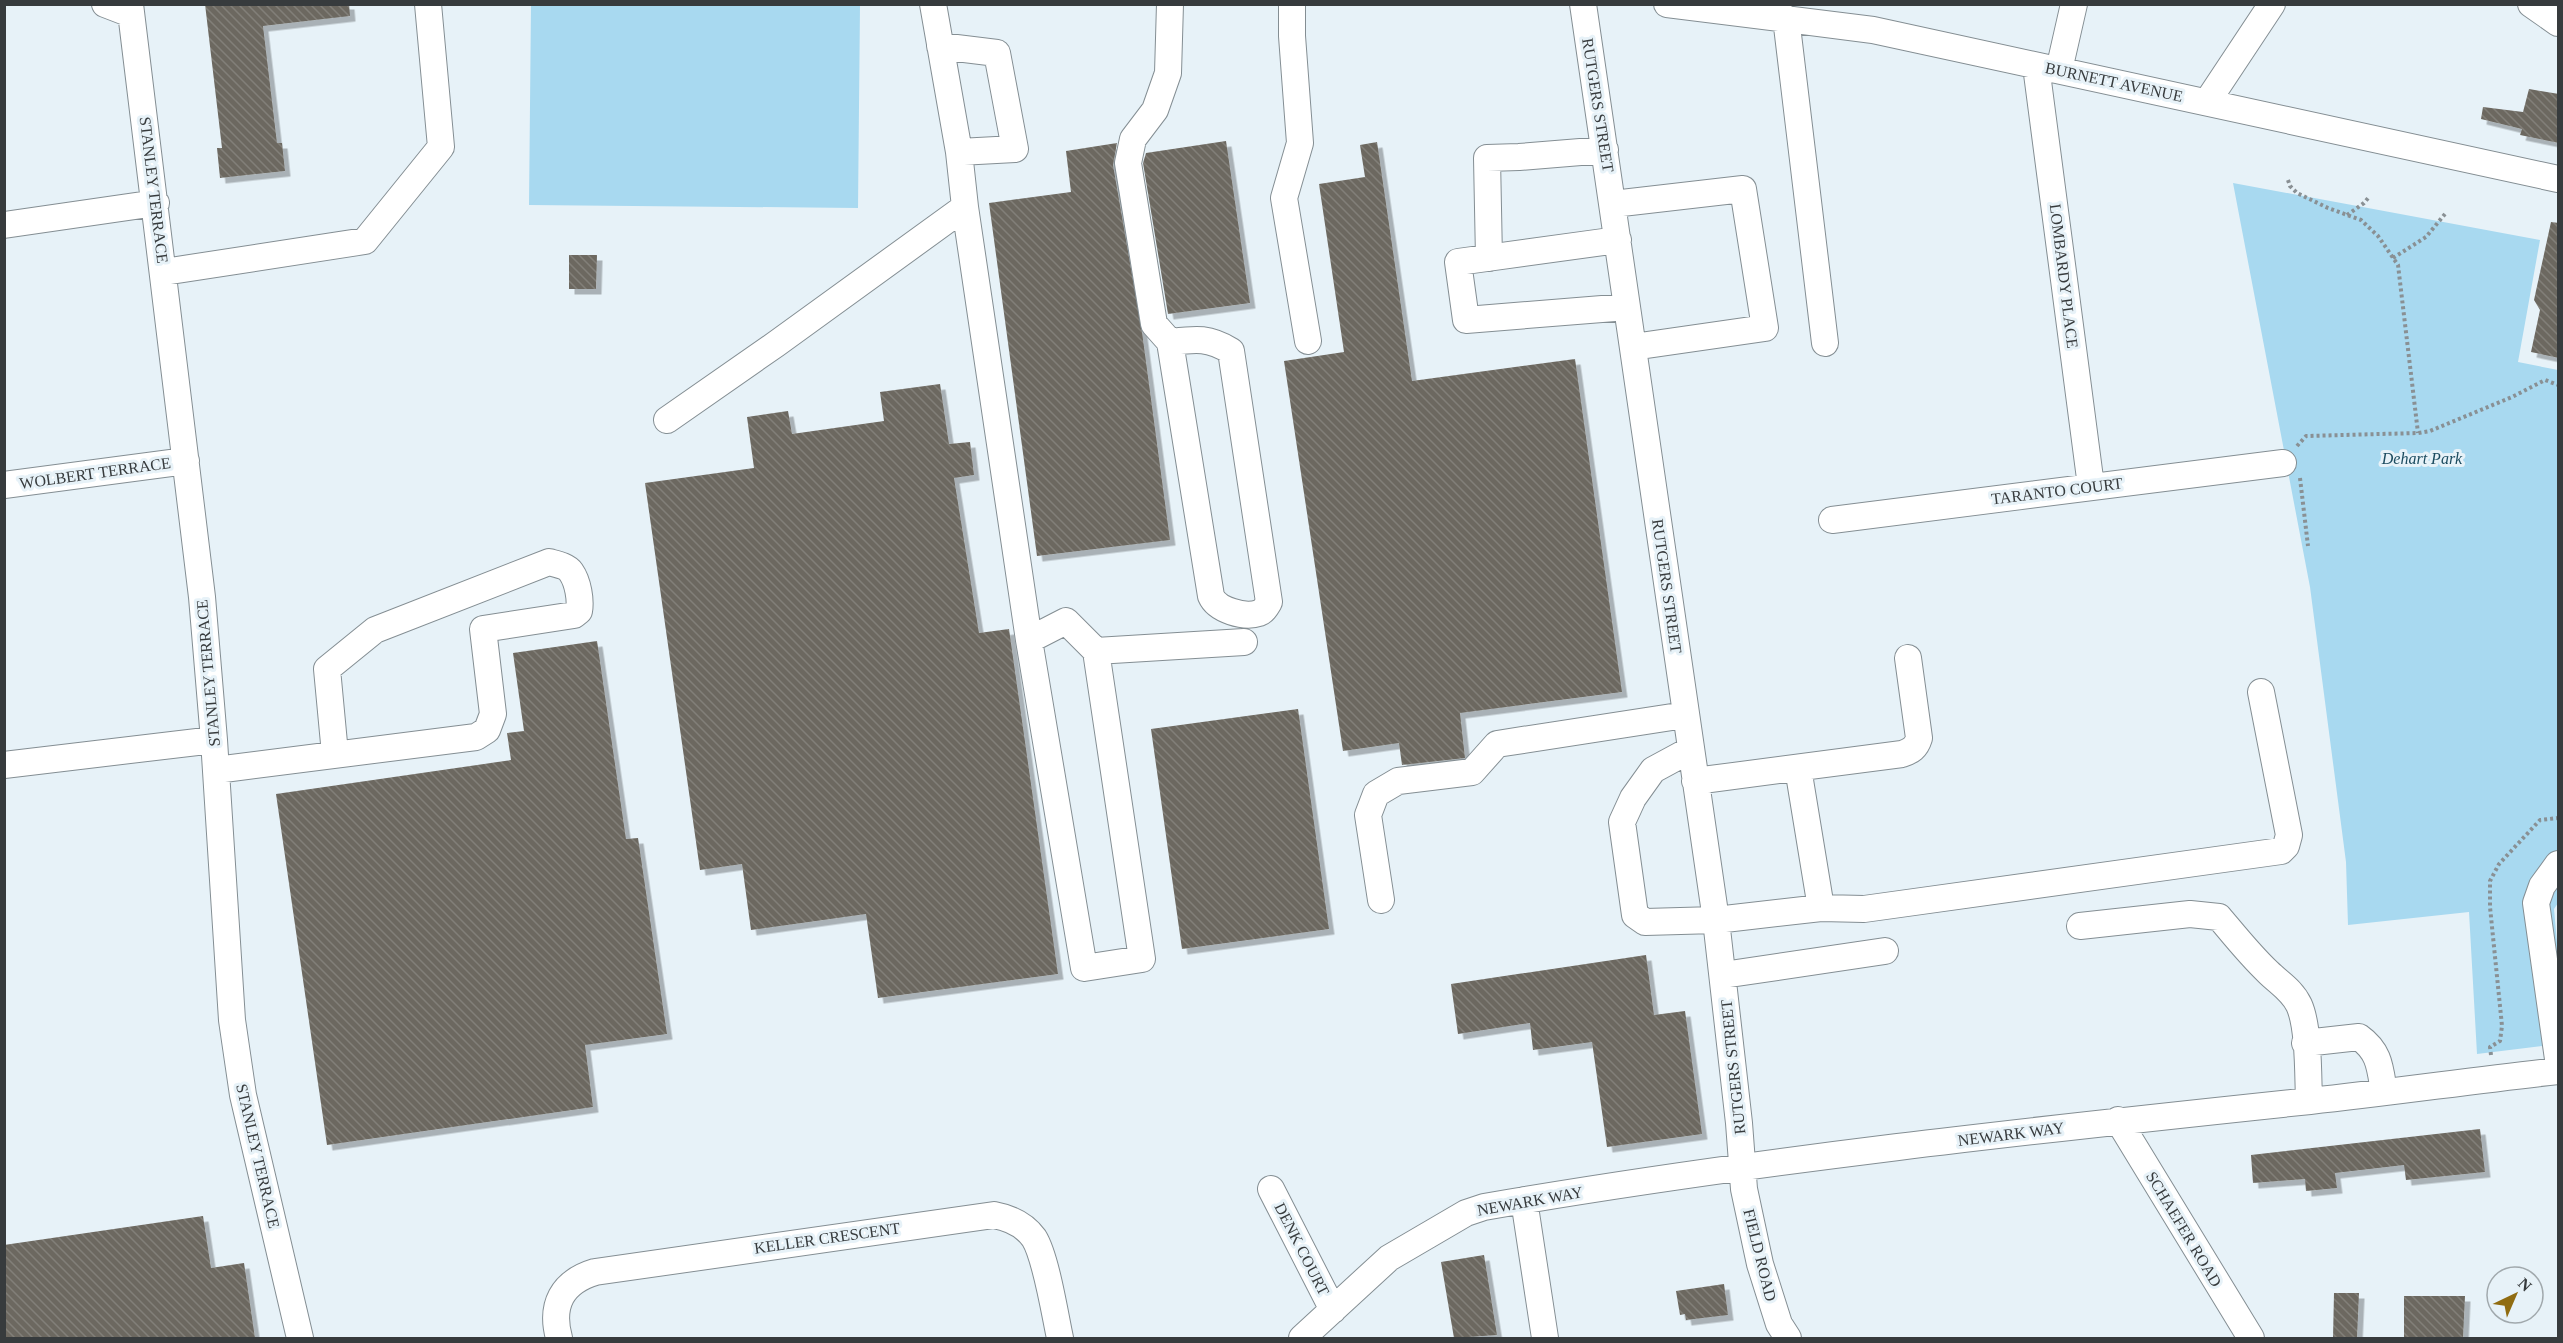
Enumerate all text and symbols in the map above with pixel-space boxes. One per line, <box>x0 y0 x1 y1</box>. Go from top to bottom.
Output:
street label: RUTGERS STREET <box>1579 37 1617 174</box>
street label: BURNETT AVENUE <box>2044 59 2184 105</box>
street label: STANLEY TERRACE <box>137 116 171 264</box>
street label: LOMBARDY PLACE <box>2047 203 2081 349</box>
park label: Dehart Park <box>2381 450 2463 467</box>
street label: WOLBERT TERRACE <box>18 454 172 492</box>
street label: TARANTO COURT <box>1990 474 2124 507</box>
street label: RUTGERS STREET <box>1649 518 1685 655</box>
street label: STANLEY TERRACE <box>193 599 223 747</box>
street label: RUTGERS STREET <box>1717 998 1749 1135</box>
street label: STANLEY TERRACE <box>233 1082 283 1230</box>
street label: NEWARK WAY <box>1957 1119 2066 1149</box>
street label: SCHAEFER ROAD <box>2143 1168 2225 1290</box>
street label: NEWARK WAY <box>1476 1183 1585 1219</box>
street label: DENK COURT <box>1271 1200 1333 1298</box>
street label: FIELD ROAD <box>1740 1207 1780 1303</box>
street label: KELLER CRESCENT <box>753 1219 901 1257</box>
north arrow <box>2485 1265 2545 1325</box>
text: N <box>2515 1274 2535 1295</box>

